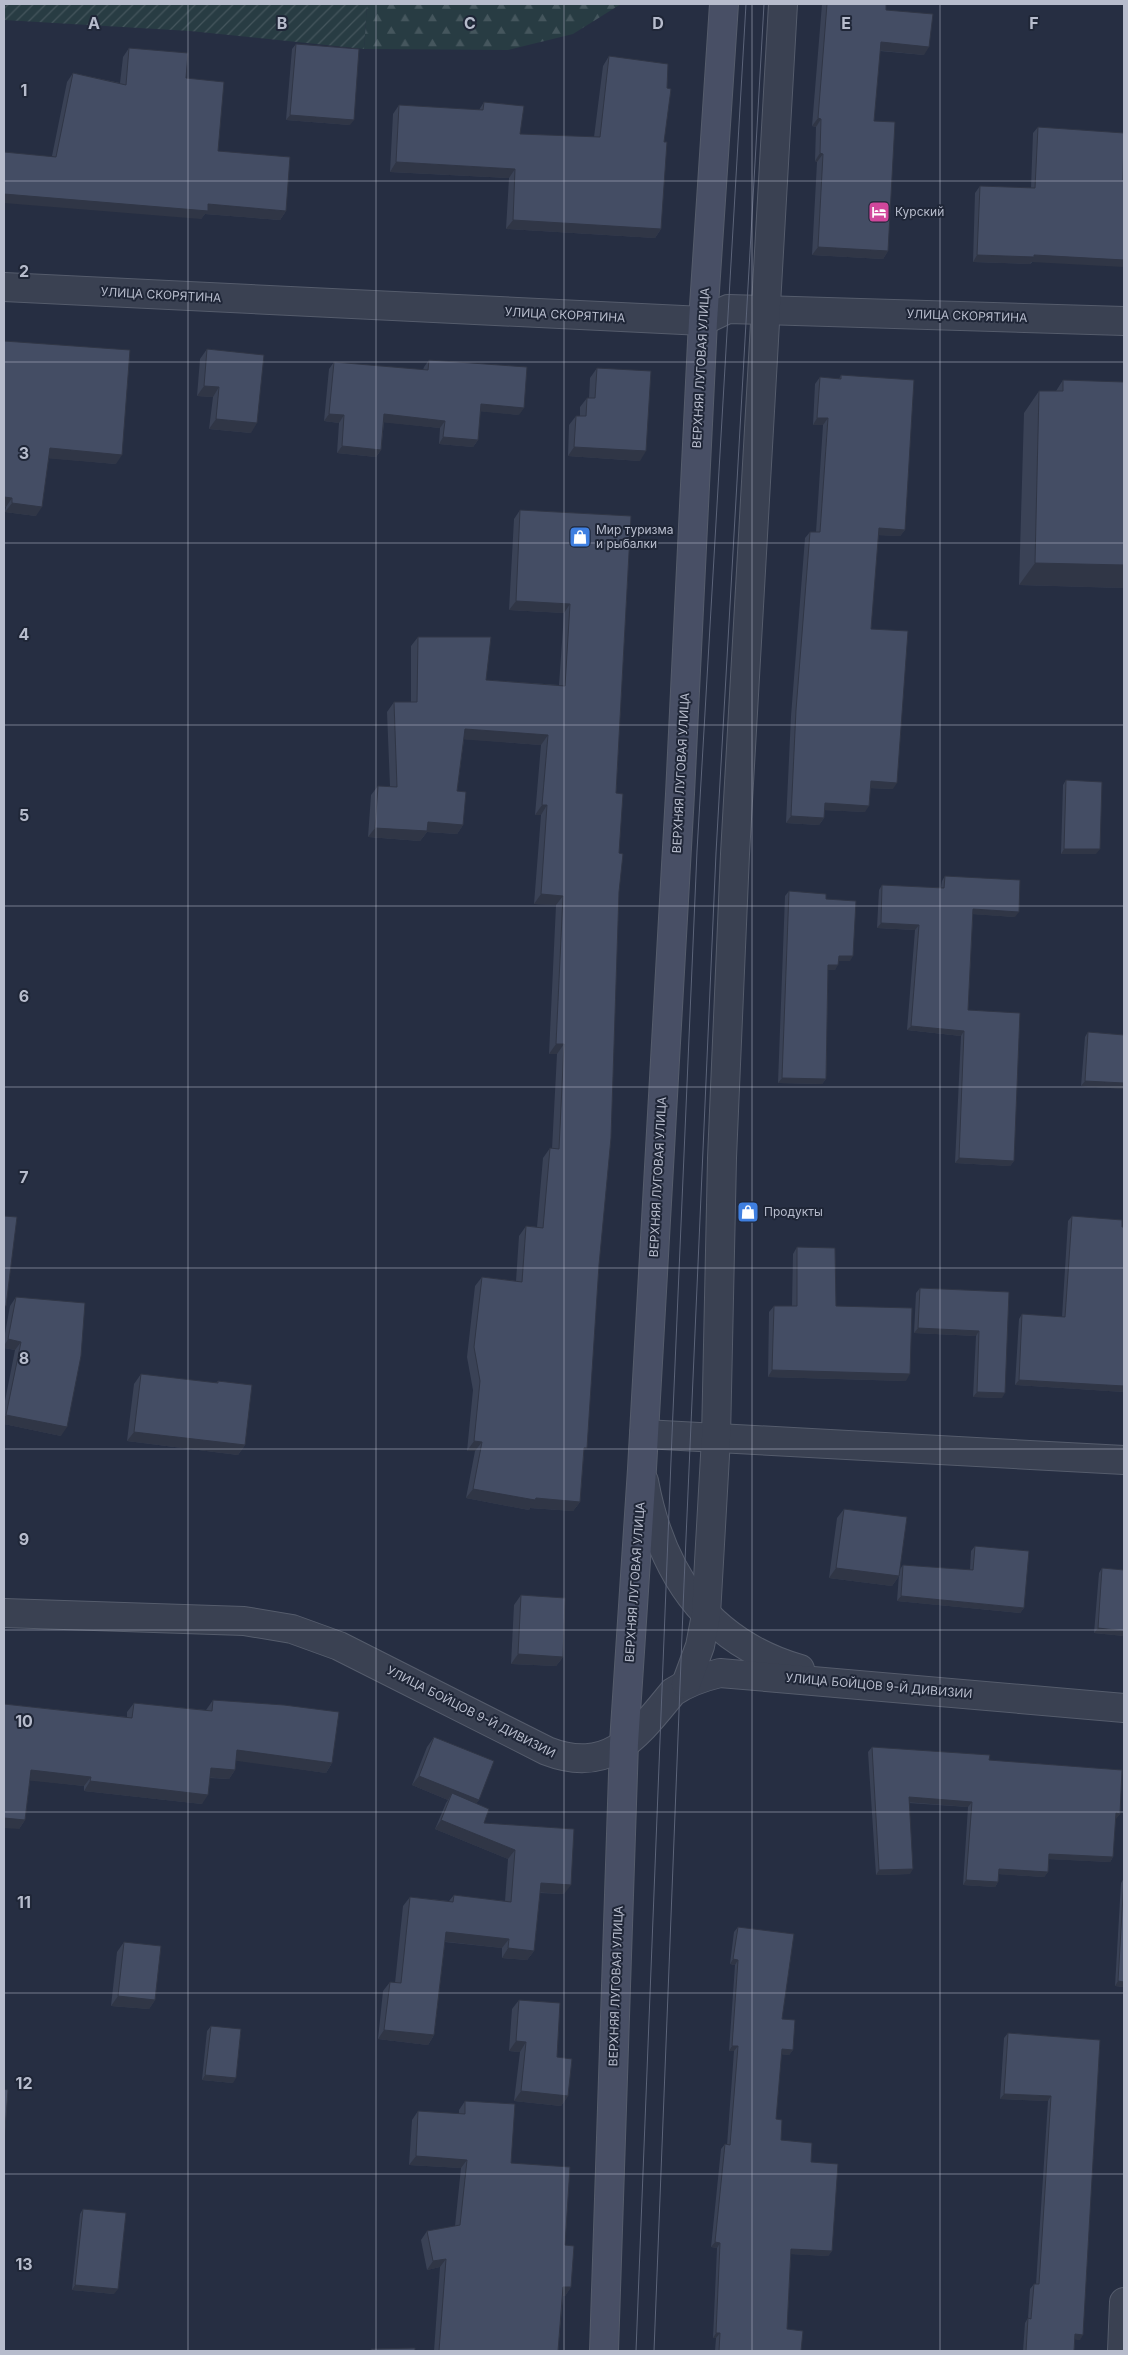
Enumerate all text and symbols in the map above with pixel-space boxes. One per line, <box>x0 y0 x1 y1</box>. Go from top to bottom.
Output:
text: A <box>88 13 100 33</box>
text: B <box>277 13 287 33</box>
text: C <box>464 13 476 33</box>
text: D <box>652 13 664 33</box>
text: E <box>841 13 851 33</box>
text: F <box>1029 13 1039 33</box>
text: 1 <box>21 80 27 100</box>
hotel icon: Курский <box>867 200 891 224</box>
place label: Курский <box>895 204 944 219</box>
text: 2 <box>19 261 29 281</box>
street label: УЛИЦА СКОРЯТИНА <box>100 284 222 305</box>
street label: ВЕРХНЯЯ ЛУГОВАЯ УЛИЦА <box>689 287 712 449</box>
street label: УЛИЦА СКОРЯТИНА <box>504 304 626 325</box>
street label: УЛИЦА СКОРЯТИНА <box>906 306 1028 325</box>
text: 3 <box>19 443 29 463</box>
place label: Мир туризма и рыбалки <box>596 522 674 551</box>
shop icon: Мир туризма и рыбалки <box>568 525 592 549</box>
text: 4 <box>19 624 30 644</box>
street label: ВЕРХНЯЯ ЛУГОВАЯ УЛИЦА <box>669 692 692 854</box>
text: 5 <box>19 805 29 825</box>
text: 6 <box>19 986 29 1006</box>
street label: ВЕРХНЯЯ ЛУГОВАЯ УЛИЦА <box>646 1096 669 1258</box>
text: 7 <box>19 1167 29 1187</box>
shop icon: Продукты <box>736 1200 760 1224</box>
place label: Продукты <box>764 1204 823 1219</box>
text: 8 <box>19 1348 29 1368</box>
street label: ВЕРХНЯЯ ЛУГОВАЯ УЛИЦА <box>621 1501 648 1663</box>
text: 9 <box>19 1529 29 1549</box>
street label: УЛИЦА БОЙЦОВ 9-Й ДИВИЗИИ <box>384 1662 558 1761</box>
street label: УЛИЦА БОЙЦОВ 9-Й ДИВИЗИИ <box>785 1670 973 1701</box>
text: 10 <box>15 1711 33 1731</box>
text: 11 <box>17 1892 31 1912</box>
street label: ВЕРХНЯЯ ЛУГОВАЯ УЛИЦА <box>605 1905 626 2067</box>
text: 12 <box>16 2073 32 2093</box>
text: 13 <box>15 2254 33 2274</box>

